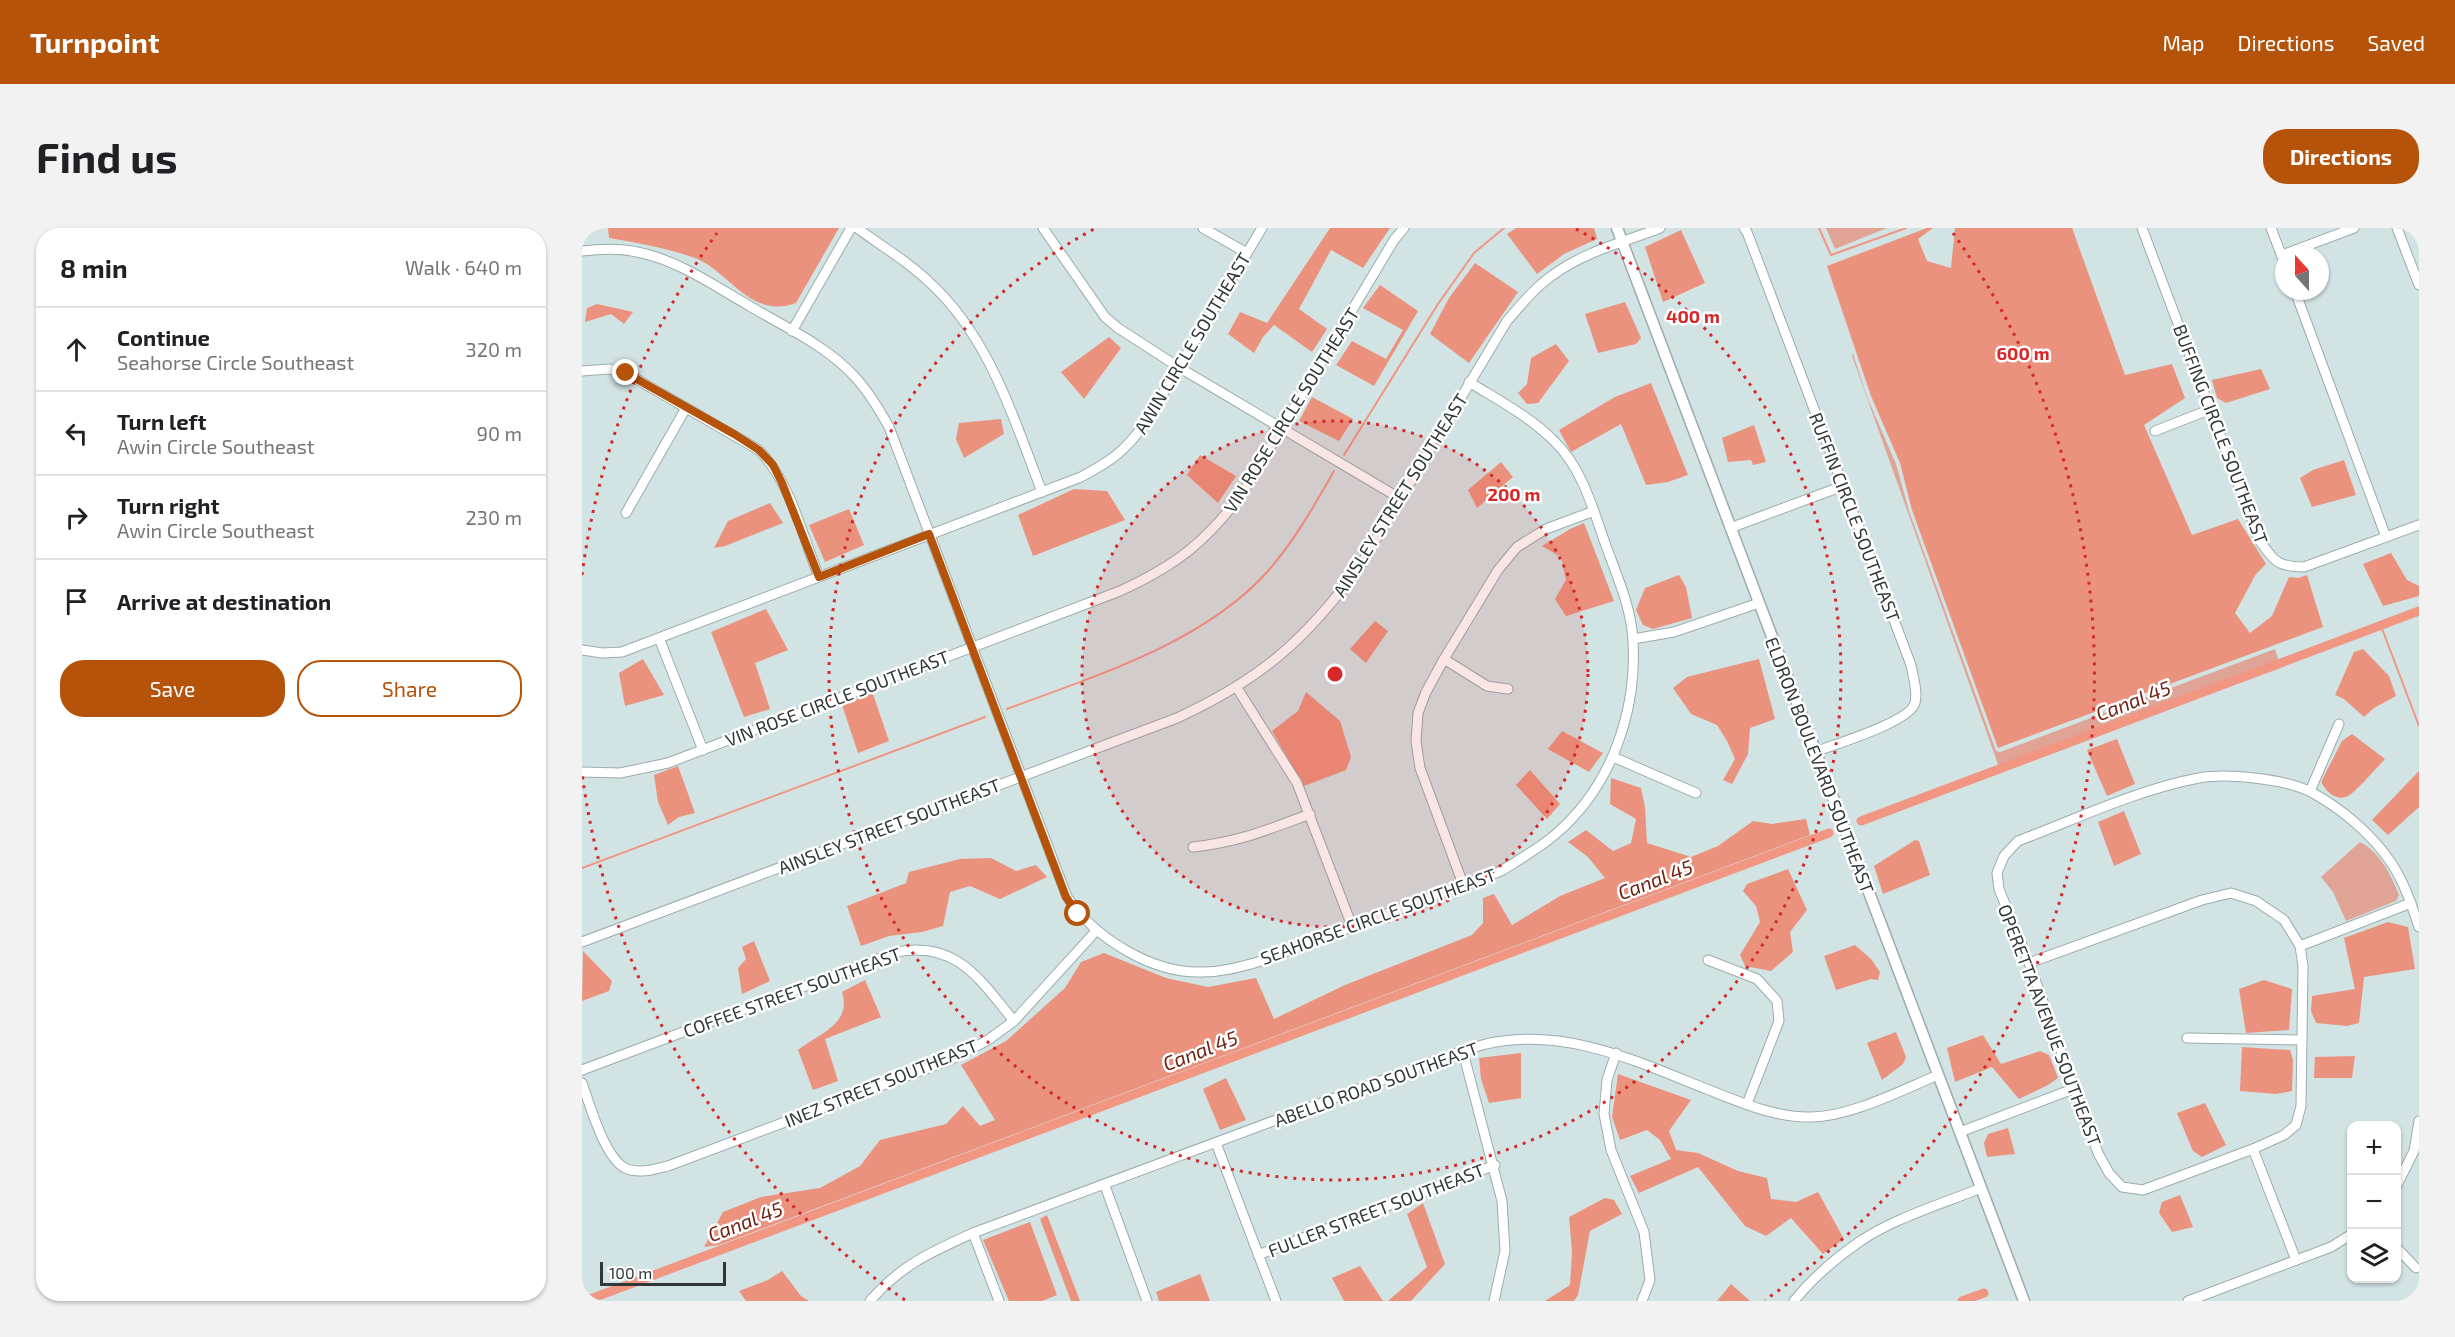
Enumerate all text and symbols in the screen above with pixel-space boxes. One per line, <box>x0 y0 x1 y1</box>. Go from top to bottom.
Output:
text: Turnpoint <box>30 25 159 59</box>
text: Map <box>2162 30 2205 55</box>
text: Directions <box>2238 30 2334 55</box>
text: Saved <box>2367 30 2425 55</box>
button: Directions <box>2263 129 2419 184</box>
text: Find us <box>36 131 178 181</box>
north arrow <box>2275 246 2329 300</box>
street label: AWIN CIRCLE SOUTHEAST <box>1129 248 1255 438</box>
text: 8 min <box>60 252 128 283</box>
text: Walk · 640 m <box>405 255 522 279</box>
street label: VIN ROSE CIRCLE SOUTHEAST <box>1219 303 1364 517</box>
text: 400 m <box>1666 305 1720 327</box>
street label: BUFFING CIRCLE SOUTHEAST <box>2169 321 2273 547</box>
text: Continue <box>117 324 210 350</box>
icon: ahead <box>60 333 93 366</box>
text: 320 m <box>466 337 522 361</box>
text: 600 m <box>1996 342 2050 364</box>
text: Seahorse Circle Southeast <box>117 350 354 374</box>
route end <box>612 359 638 385</box>
street label: AINSLEY STREET SOUTHEAST <box>1328 389 1472 601</box>
text: Turn left <box>117 408 206 434</box>
street label: RUFFIN CIRCLE SOUTHEAST <box>1805 409 1905 625</box>
icon: left <box>60 417 93 450</box>
text: 90 m <box>477 421 522 445</box>
text: Awin Circle Southeast <box>117 434 314 458</box>
text: 200 m <box>1488 483 1540 505</box>
text: Turn right <box>117 492 219 518</box>
icon: right <box>60 501 93 534</box>
text: 230 m <box>466 505 522 529</box>
text: Awin Circle Southeast <box>117 518 314 542</box>
icon: arrive <box>60 585 93 618</box>
text: Arrive at destination <box>117 588 331 614</box>
street label: ELDRON BOULEVARD SOUTHEAST <box>1761 634 1879 897</box>
street label: VIN ROSE CIRCLE SOUTHEAST <box>722 645 952 751</box>
button: Save <box>60 660 285 717</box>
button: Share <box>297 660 522 717</box>
centre of rings <box>1325 664 1345 684</box>
water label: Canal 45 <box>2092 675 2174 725</box>
street label: AINSLEY STREET SOUTHEAST <box>775 773 1004 879</box>
water label: Canal 45 <box>1614 854 1696 904</box>
street label: SEAHORSE CIRCLE SOUTHEAST <box>1257 863 1499 969</box>
route start <box>1064 900 1090 926</box>
street label: OPERETTA AVENUE SOUTHEAST <box>1994 901 2107 1149</box>
street label: COFFEE STREET SOUTHEAST <box>680 942 904 1042</box>
water label: Canal 45 <box>1159 1025 1241 1075</box>
street label: INEZ STREET SOUTHEAST <box>781 1034 981 1132</box>
street label: ABELLO ROAD SOUTHEAST <box>1271 1037 1481 1131</box>
map controls <box>2347 1121 2401 1283</box>
button: + <box>2347 1121 2401 1175</box>
street label: FULLER STREET SOUTHEAST <box>1265 1158 1488 1261</box>
button: − <box>2347 1175 2401 1229</box>
water label: Canal 45 <box>704 1196 786 1246</box>
button: layers <box>2347 1229 2401 1283</box>
scale bar <box>600 1259 726 1286</box>
text: 100 m <box>609 1263 652 1282</box>

